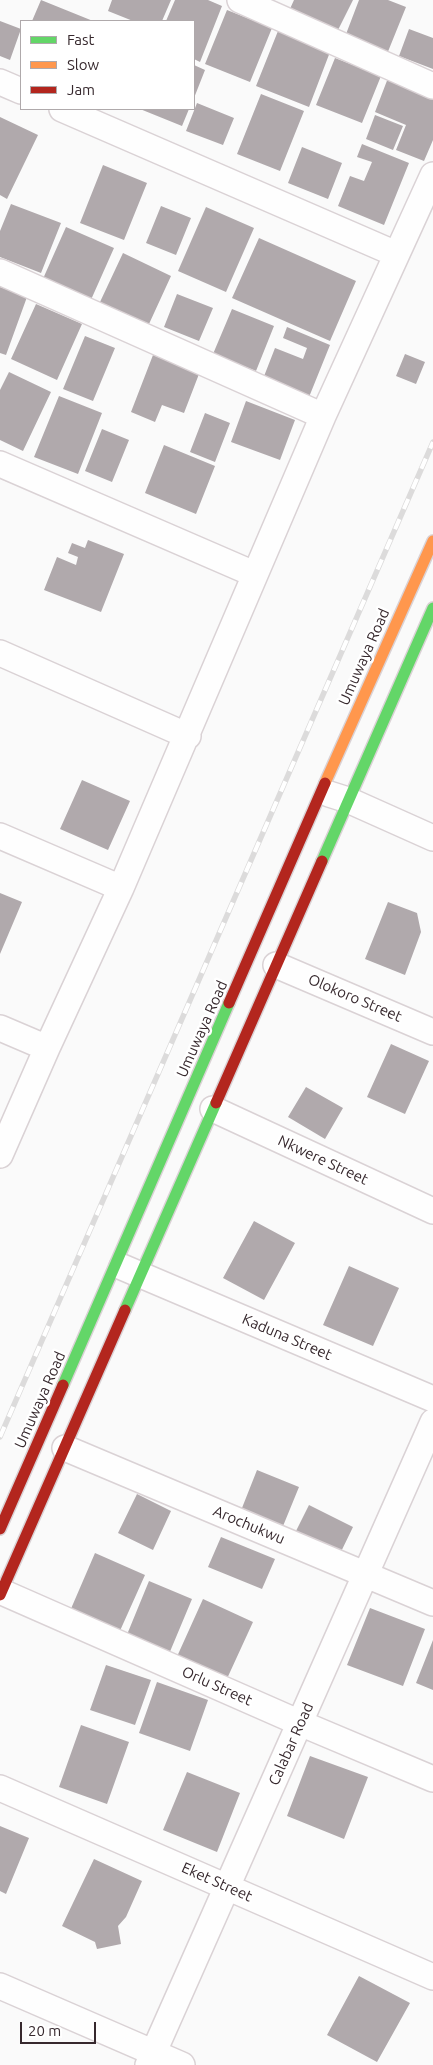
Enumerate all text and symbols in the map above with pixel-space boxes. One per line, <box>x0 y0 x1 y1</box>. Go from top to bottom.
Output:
legend <box>20 20 195 110</box>
text: Fast <box>67 31 94 48</box>
text: Slow <box>67 56 99 73</box>
text: Jam <box>67 81 95 98</box>
street label: Umuwaya Road <box>335 606 393 708</box>
street label: Olokoro Street <box>305 970 405 1026</box>
street label: Umuwaya Road <box>173 978 231 1080</box>
street label: Nkwere Street <box>275 1131 371 1189</box>
street label: Kaduna Street <box>239 1310 335 1364</box>
street label: Umuwaya Road <box>11 1349 69 1451</box>
street label: Arochukwu <box>210 1502 288 1548</box>
street label: Orlu Street <box>179 1662 255 1710</box>
street label: Calabar Road <box>265 1700 317 1788</box>
street label: Eket Street <box>179 1858 255 1906</box>
scale bar <box>22 2012 99 2044</box>
text: 20 m <box>28 2022 61 2039</box>

